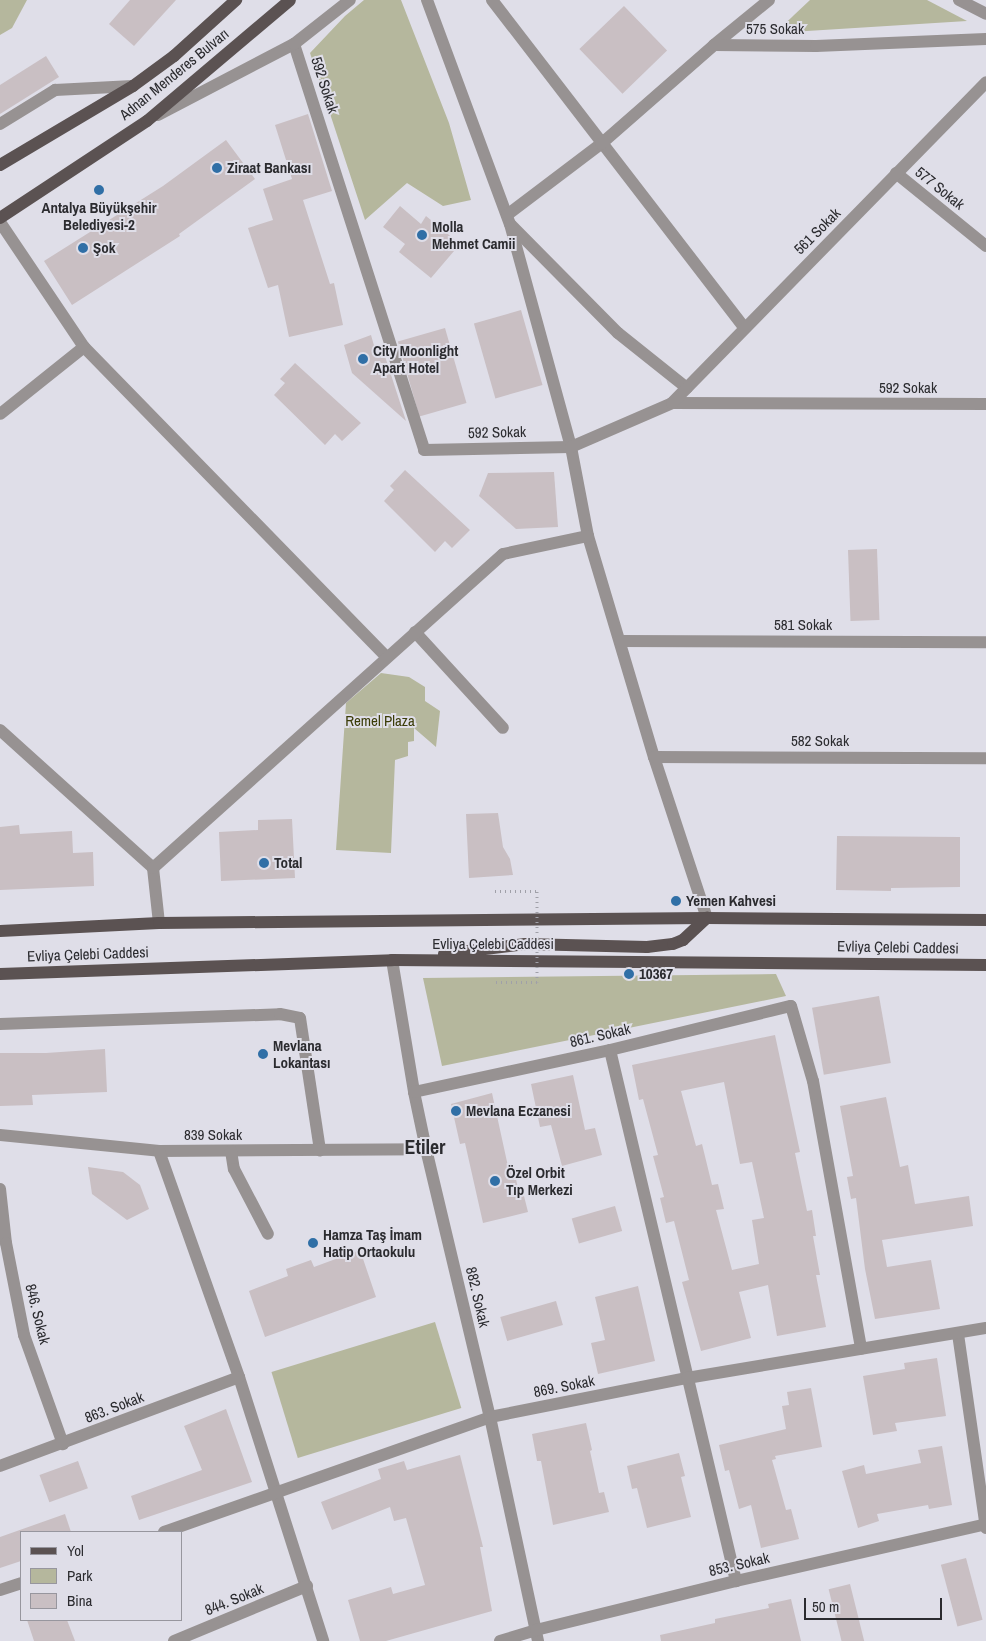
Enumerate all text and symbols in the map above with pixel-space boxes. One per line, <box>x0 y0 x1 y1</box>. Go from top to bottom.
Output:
street label: 575 Sokak <box>746 20 804 38</box>
street label: Adnan Menderes Bulvarı <box>116 24 232 124</box>
street label: 592 Sokak <box>307 55 343 115</box>
place label: Ziraat Bankası <box>227 159 311 177</box>
marker: Ziraat Bankası <box>211 162 223 174</box>
street label: 577 Sokak <box>912 163 968 213</box>
marker: Antalya Büyükşehir Belediyesi-2 <box>93 184 105 196</box>
place label: Antalya Büyükşehir Belediyesi-2 <box>42 198 156 233</box>
street label: 561 Sokak <box>790 204 844 258</box>
place label: Molla Mehmet Camii <box>432 217 515 252</box>
marker: Molla Mehmet Camii <box>416 229 428 241</box>
place label: Şok <box>93 239 116 257</box>
marker: Şok <box>77 242 89 254</box>
place label: City Moonlight Apart Hotel <box>373 341 458 376</box>
marker: City Moonlight Apart Hotel <box>357 353 369 365</box>
street label: 592 Sokak <box>879 379 937 397</box>
street label: 592 Sokak <box>468 422 526 442</box>
street label: 581 Sokak <box>774 616 832 634</box>
park label: Remel Plaza <box>345 712 415 730</box>
street label: 582 Sokak <box>791 732 849 750</box>
place label: Total <box>274 854 302 872</box>
marker: Total <box>258 857 270 869</box>
place label: Yemen Kahvesi <box>686 892 776 910</box>
marker: Yemen Kahvesi <box>670 895 682 907</box>
street label: Evliya Çelebi Caddesi <box>432 935 554 953</box>
street label: Evliya Çelebi Caddesi <box>837 937 959 957</box>
street label: Evliya Çelebi Caddesi <box>27 943 149 965</box>
place label: 10367 <box>639 965 673 983</box>
marker: 10367 <box>623 968 635 980</box>
street label: 861. Sokak <box>568 1019 632 1051</box>
place label: Mevlana Lokantası <box>273 1036 330 1071</box>
marker: Mevlana Lokantası <box>257 1048 269 1060</box>
place label: Mevlana Eczanesi <box>466 1102 571 1120</box>
marker: Mevlana Eczanesi <box>450 1105 462 1117</box>
street label: 839 Sokak <box>184 1126 242 1144</box>
district label: Etiler <box>404 1134 446 1158</box>
place label: Özel Orbit Tıp Merkezi <box>506 1163 573 1198</box>
marker: Özel Orbit Tıp Merkezi <box>488 1174 502 1188</box>
place label: Hamza Taş İmam Hatip Ortaokulu <box>323 1225 422 1260</box>
marker: Hamza Taş İmam Hatip Ortaokulu <box>307 1237 319 1249</box>
street label: 882. Sokak <box>462 1265 494 1329</box>
street label: 846. Sokak <box>22 1282 54 1346</box>
street label: 869. Sokak <box>532 1371 596 1401</box>
street label: 863. Sokak <box>82 1388 146 1426</box>
legend <box>20 1531 182 1621</box>
text: Yol <box>67 1540 84 1561</box>
street label: 853. Sokak <box>707 1548 771 1580</box>
text: Park <box>67 1565 92 1586</box>
street label: 844. Sokak <box>202 1579 266 1619</box>
scale bar <box>806 1588 944 1620</box>
text: Bina <box>67 1590 92 1611</box>
text: 50 m <box>812 1596 839 1617</box>

